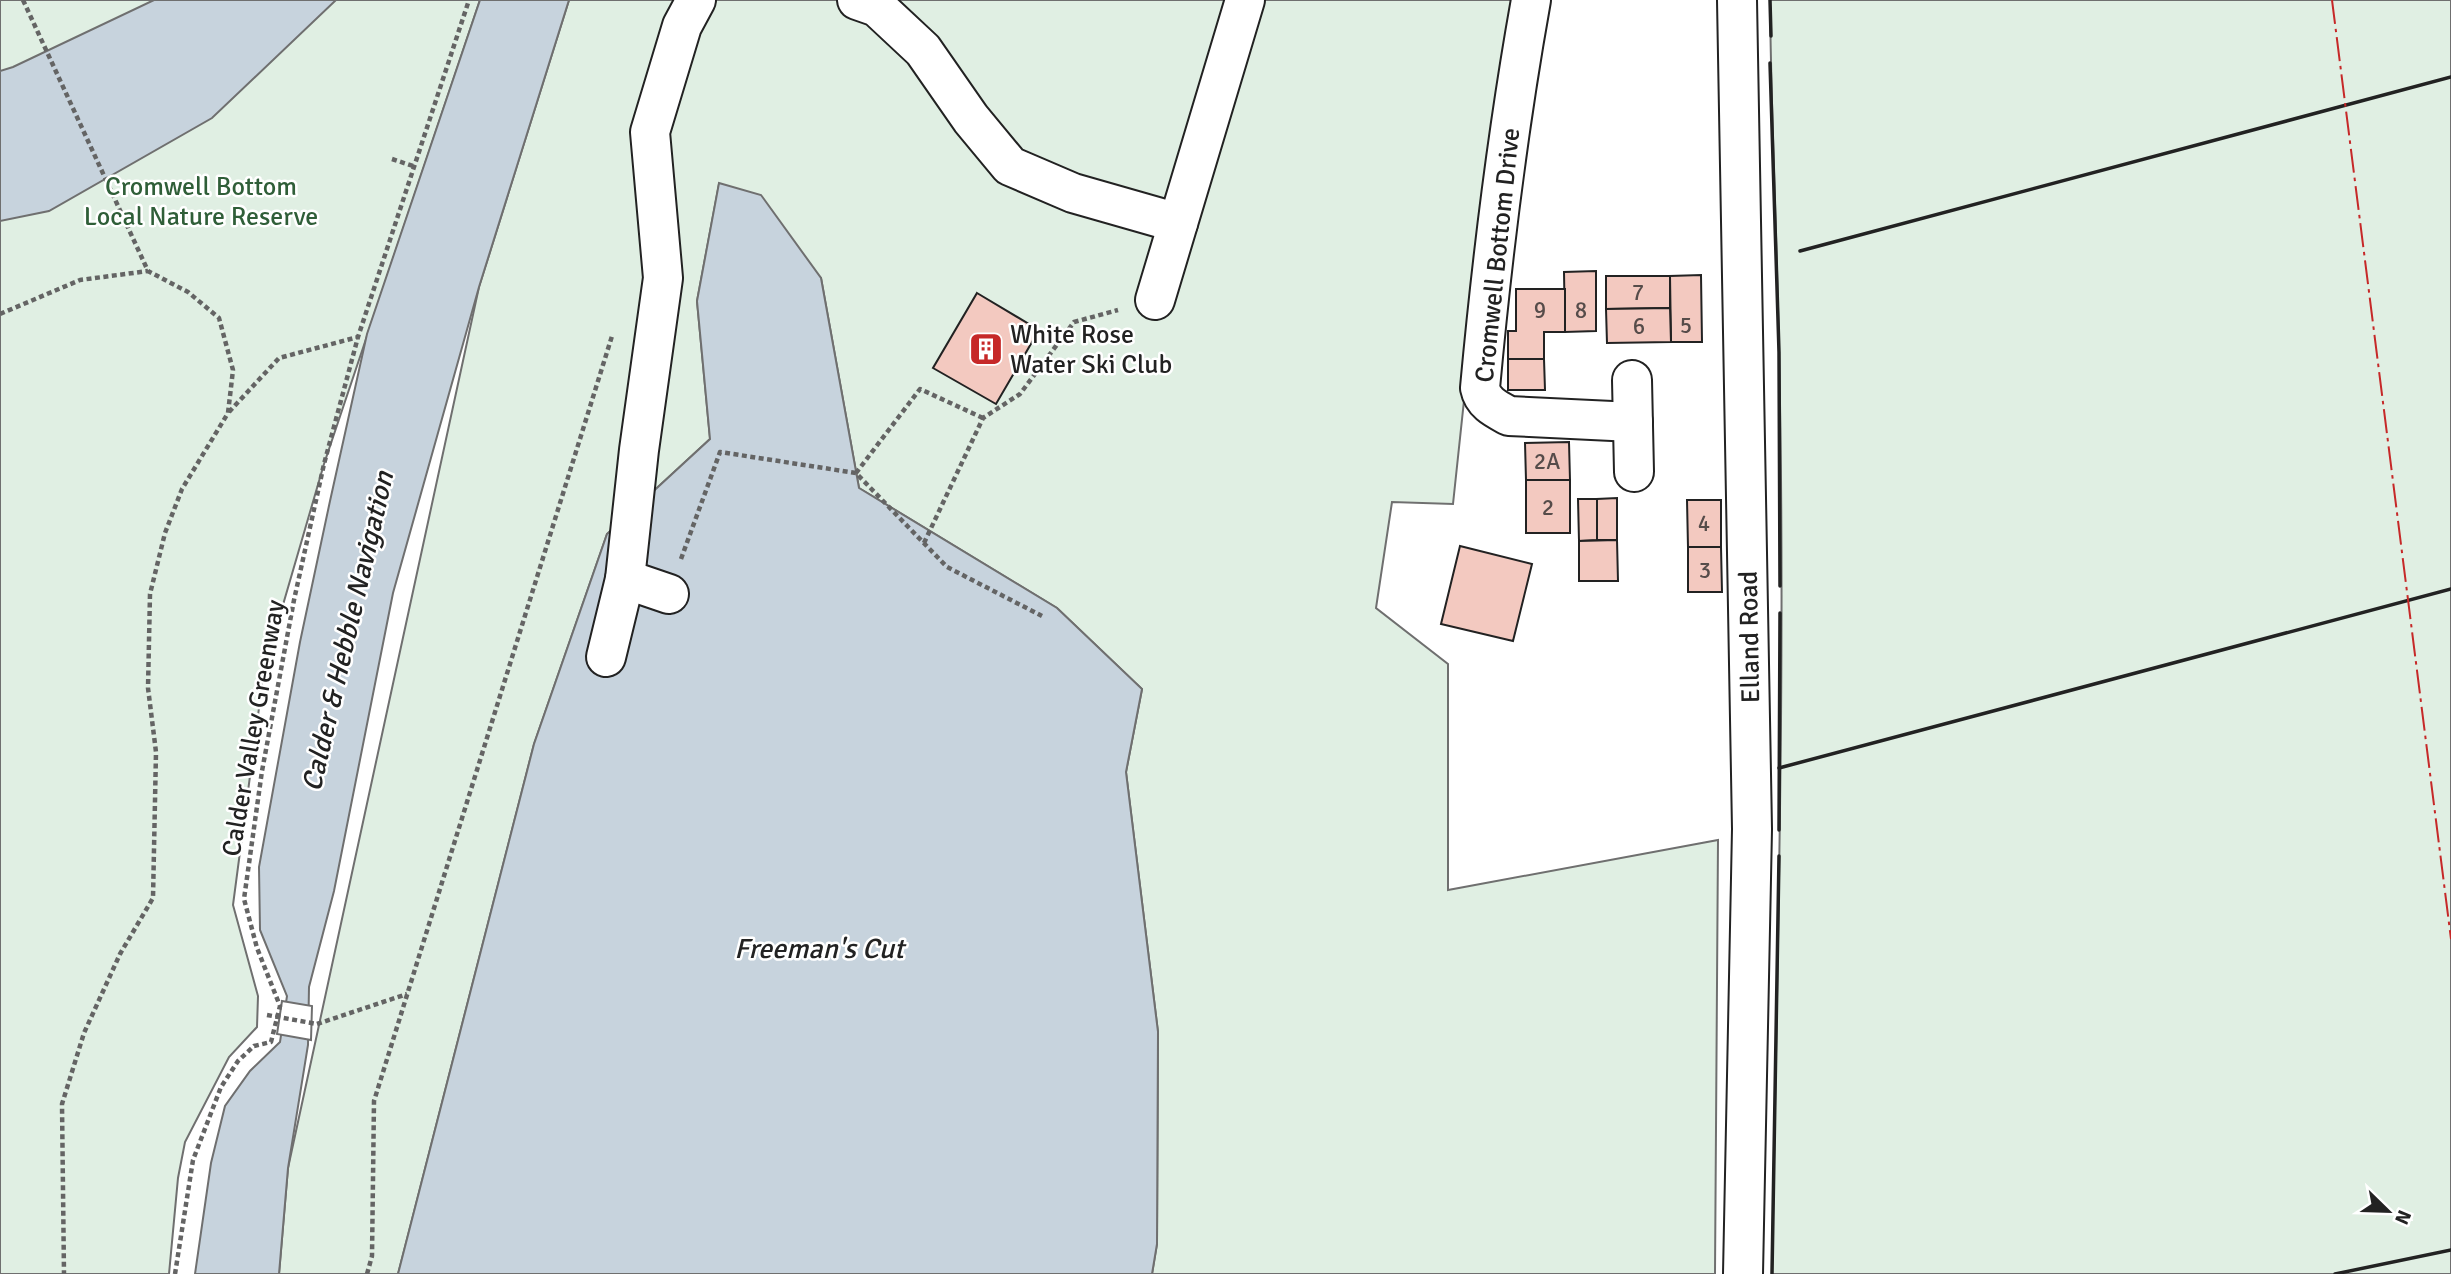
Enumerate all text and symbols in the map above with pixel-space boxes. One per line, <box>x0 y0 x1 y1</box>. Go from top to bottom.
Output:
street label: Cromwell Bottom Drive <box>1469 126 1527 384</box>
park label: Cromwell Bottom Local Nature Reserve <box>84 171 318 233</box>
house number: 7 <box>1632 278 1644 307</box>
house number: 9 <box>1534 296 1546 325</box>
house number: 8 <box>1575 296 1587 325</box>
house number: 5 <box>1680 311 1692 340</box>
house number: 6 <box>1633 312 1645 341</box>
place label: White Rose Water Ski Club <box>1010 319 1172 381</box>
building icon: White Rose Water Ski Club <box>967 330 1005 368</box>
house number: 2A <box>1534 447 1560 476</box>
water label: Calder & Hebble Navigation <box>295 467 402 795</box>
house number: 2 <box>1542 493 1554 522</box>
house number: 4 <box>1698 509 1710 538</box>
house number: 3 <box>1699 556 1711 585</box>
street label: Elland Road <box>1733 571 1767 703</box>
street label: Calder Valley Greenway <box>216 597 292 859</box>
water label: Freeman's Cut <box>734 932 907 966</box>
north arrow <box>2353 1176 2423 1246</box>
text: N <box>2389 1206 2416 1228</box>

